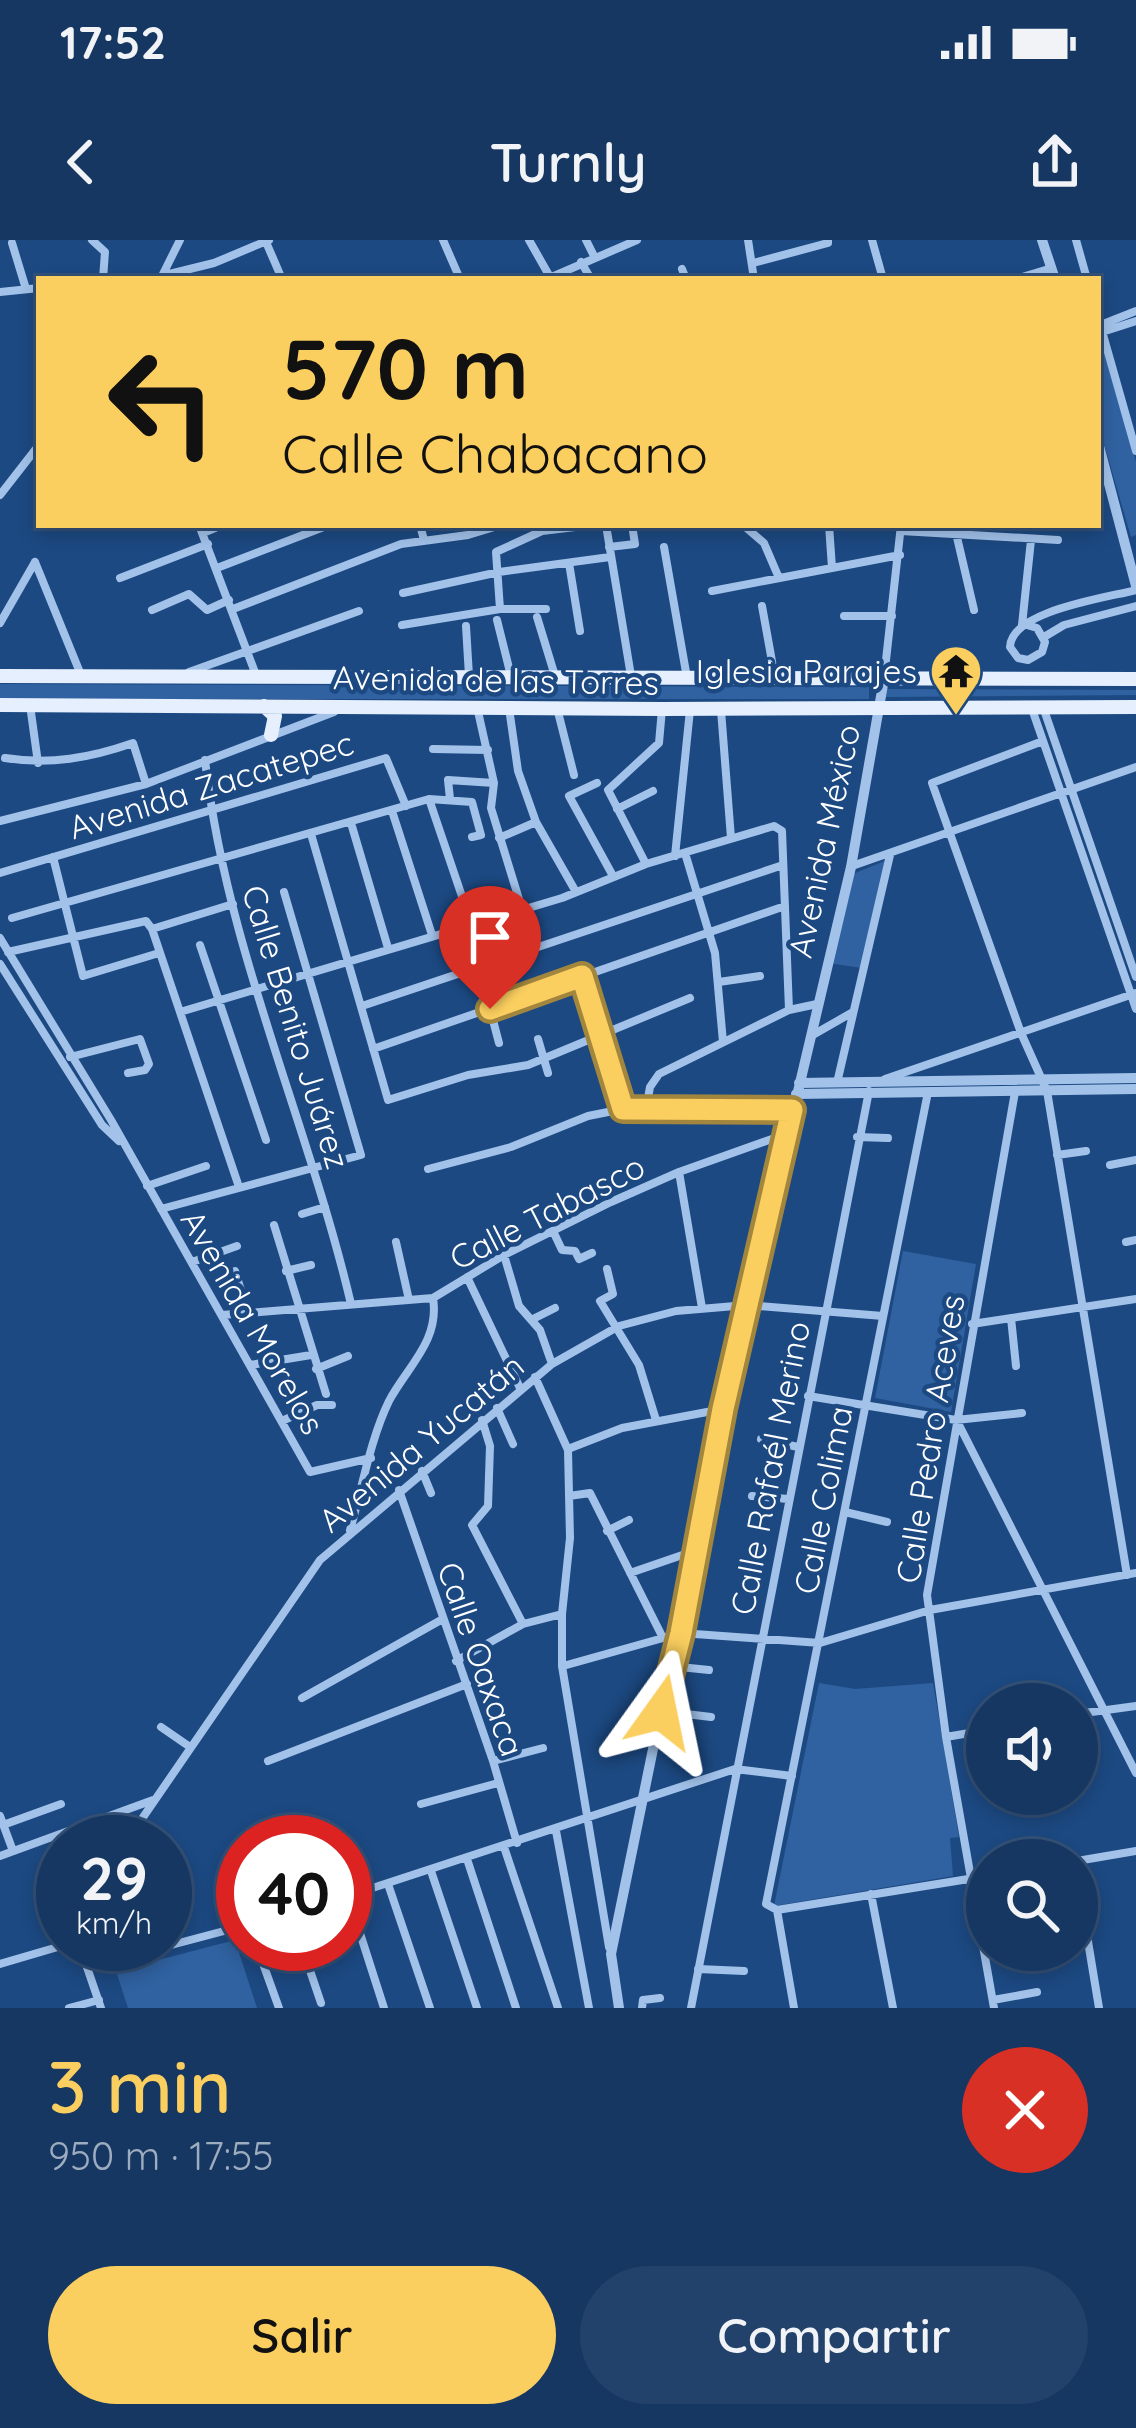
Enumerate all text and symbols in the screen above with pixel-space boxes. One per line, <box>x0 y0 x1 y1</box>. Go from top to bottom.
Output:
text: 17:52 <box>60 14 166 70</box>
text: Turnly <box>489 128 647 196</box>
icon: back <box>48 129 114 195</box>
icon: share <box>1022 129 1088 195</box>
text: 570 m <box>282 315 529 420</box>
icon: left <box>84 324 240 480</box>
text: Calle Chabacano <box>282 419 708 487</box>
temple icon: Iglesia Parajes <box>928 643 984 717</box>
place label: Iglesia Parajes <box>696 650 917 691</box>
street label: Avenida de las Torres <box>333 656 659 703</box>
street label: Avenida México <box>779 721 868 961</box>
street label: Avenida Zacatepec <box>64 722 358 847</box>
street label: Calle Benito Juárez <box>234 880 359 1174</box>
pin <box>439 886 541 1009</box>
icon: arrive <box>457 904 523 970</box>
street label: Calle Tabasco <box>442 1145 651 1278</box>
street label: Avenida Morelos <box>173 1202 334 1441</box>
street label: Calle Pedro Aceves <box>886 1292 973 1586</box>
street label: Calle Rafaél Merino <box>721 1318 818 1618</box>
street label: Avenida Yucatán <box>310 1345 532 1540</box>
street label: Calle Colima <box>784 1403 861 1597</box>
street label: Calle Oaxaca <box>429 1556 534 1761</box>
position arrow <box>598 1649 724 1775</box>
map controls <box>966 1683 1098 1971</box>
button: sound <box>966 1683 1098 1815</box>
speed limit sign: 40 <box>216 1815 372 1971</box>
button: search <box>966 1839 1098 1971</box>
text: 29 <box>80 1840 148 1915</box>
text: km/h <box>76 1904 152 1942</box>
text: 3 min <box>48 2041 232 2131</box>
button: close <box>962 2047 1088 2173</box>
text: 950 m · 17:55 <box>48 2131 274 2180</box>
button: Salir <box>48 2266 556 2404</box>
button: Compartir <box>580 2266 1088 2404</box>

